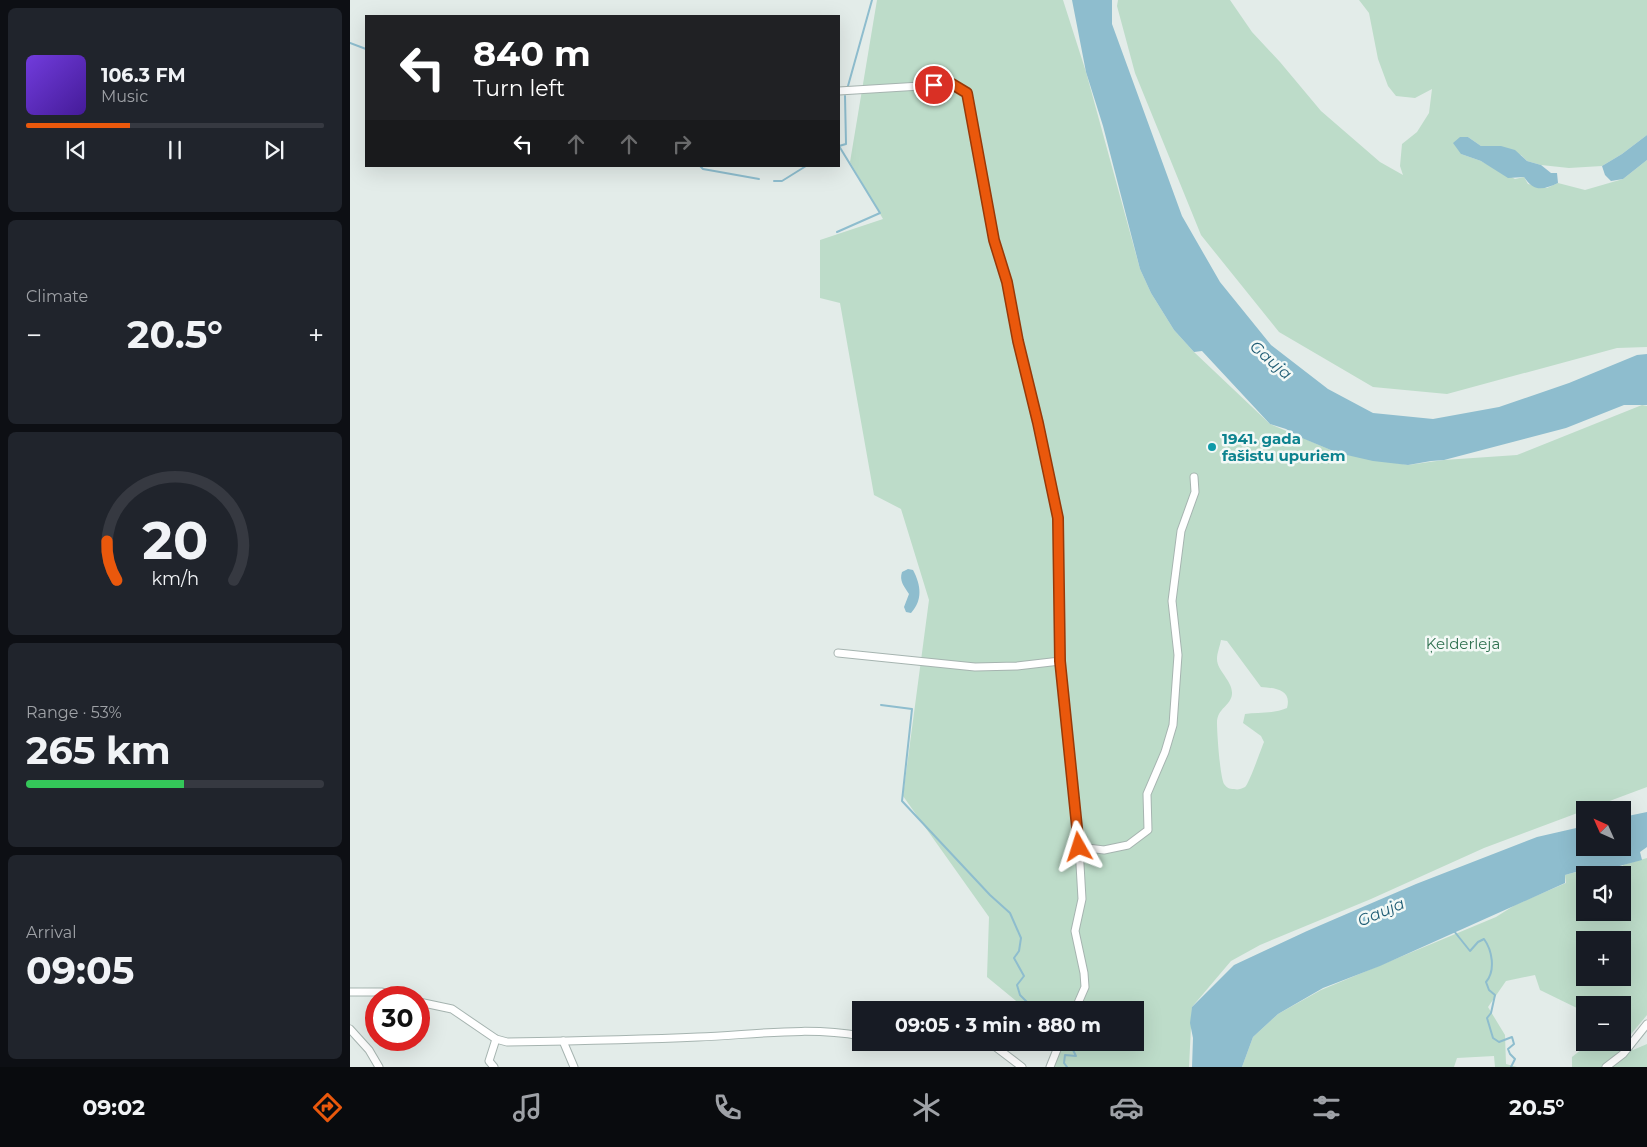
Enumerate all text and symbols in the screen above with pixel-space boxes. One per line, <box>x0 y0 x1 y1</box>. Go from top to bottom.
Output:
text: 840 m <box>473 32 591 75</box>
icon: left <box>390 35 455 100</box>
text: 106.3 FM <box>101 64 186 87</box>
pin <box>913 64 955 106</box>
icon: arrive <box>920 71 948 99</box>
text: Turn left <box>473 75 565 102</box>
text: Music <box>101 87 148 106</box>
icon: left <box>509 130 537 158</box>
icon: ahead <box>562 130 590 158</box>
icon: ahead <box>615 130 643 158</box>
icon: right <box>668 130 696 158</box>
icon: previous <box>62 136 90 164</box>
icon: pause <box>161 136 189 164</box>
icon: next <box>260 136 288 164</box>
text: Climate <box>26 287 88 306</box>
text: 20.5° <box>127 311 223 358</box>
text: − <box>26 318 42 352</box>
text: + <box>308 318 324 352</box>
water label: Gauja <box>1246 337 1296 383</box>
place label: 1941. gada fašistu upuriem <box>1222 429 1346 465</box>
marker: 1941. gada fašistu upuriem <box>1206 441 1218 453</box>
text: 20 <box>142 509 208 572</box>
text: km/h <box>151 568 199 589</box>
park label: Ķelderleja <box>1426 634 1500 654</box>
text: Range · 53% <box>26 703 122 722</box>
text: 265 km <box>26 727 171 774</box>
north arrow <box>1576 801 1631 856</box>
map controls <box>1576 801 1631 1051</box>
position arrow <box>1052 820 1104 872</box>
button: sound <box>1576 866 1631 921</box>
water label: Gauja <box>1355 894 1407 930</box>
text: Arrival <box>26 923 76 942</box>
button: + <box>1576 931 1631 986</box>
text: 09:05 <box>26 947 134 994</box>
speed limit sign: 30 <box>365 986 430 1051</box>
button: − <box>1576 996 1631 1051</box>
text: 09:05 · 3 min · 880 m <box>895 1014 1101 1037</box>
icon: directions <box>310 1090 345 1125</box>
icon: music <box>510 1090 545 1125</box>
icon: phone <box>710 1090 745 1125</box>
icon: climate <box>909 1090 944 1125</box>
icon: car <box>1109 1090 1144 1125</box>
icon: filters <box>1309 1090 1344 1125</box>
text: 09:02 <box>82 1094 145 1121</box>
text: 20.5° <box>1509 1094 1565 1121</box>

